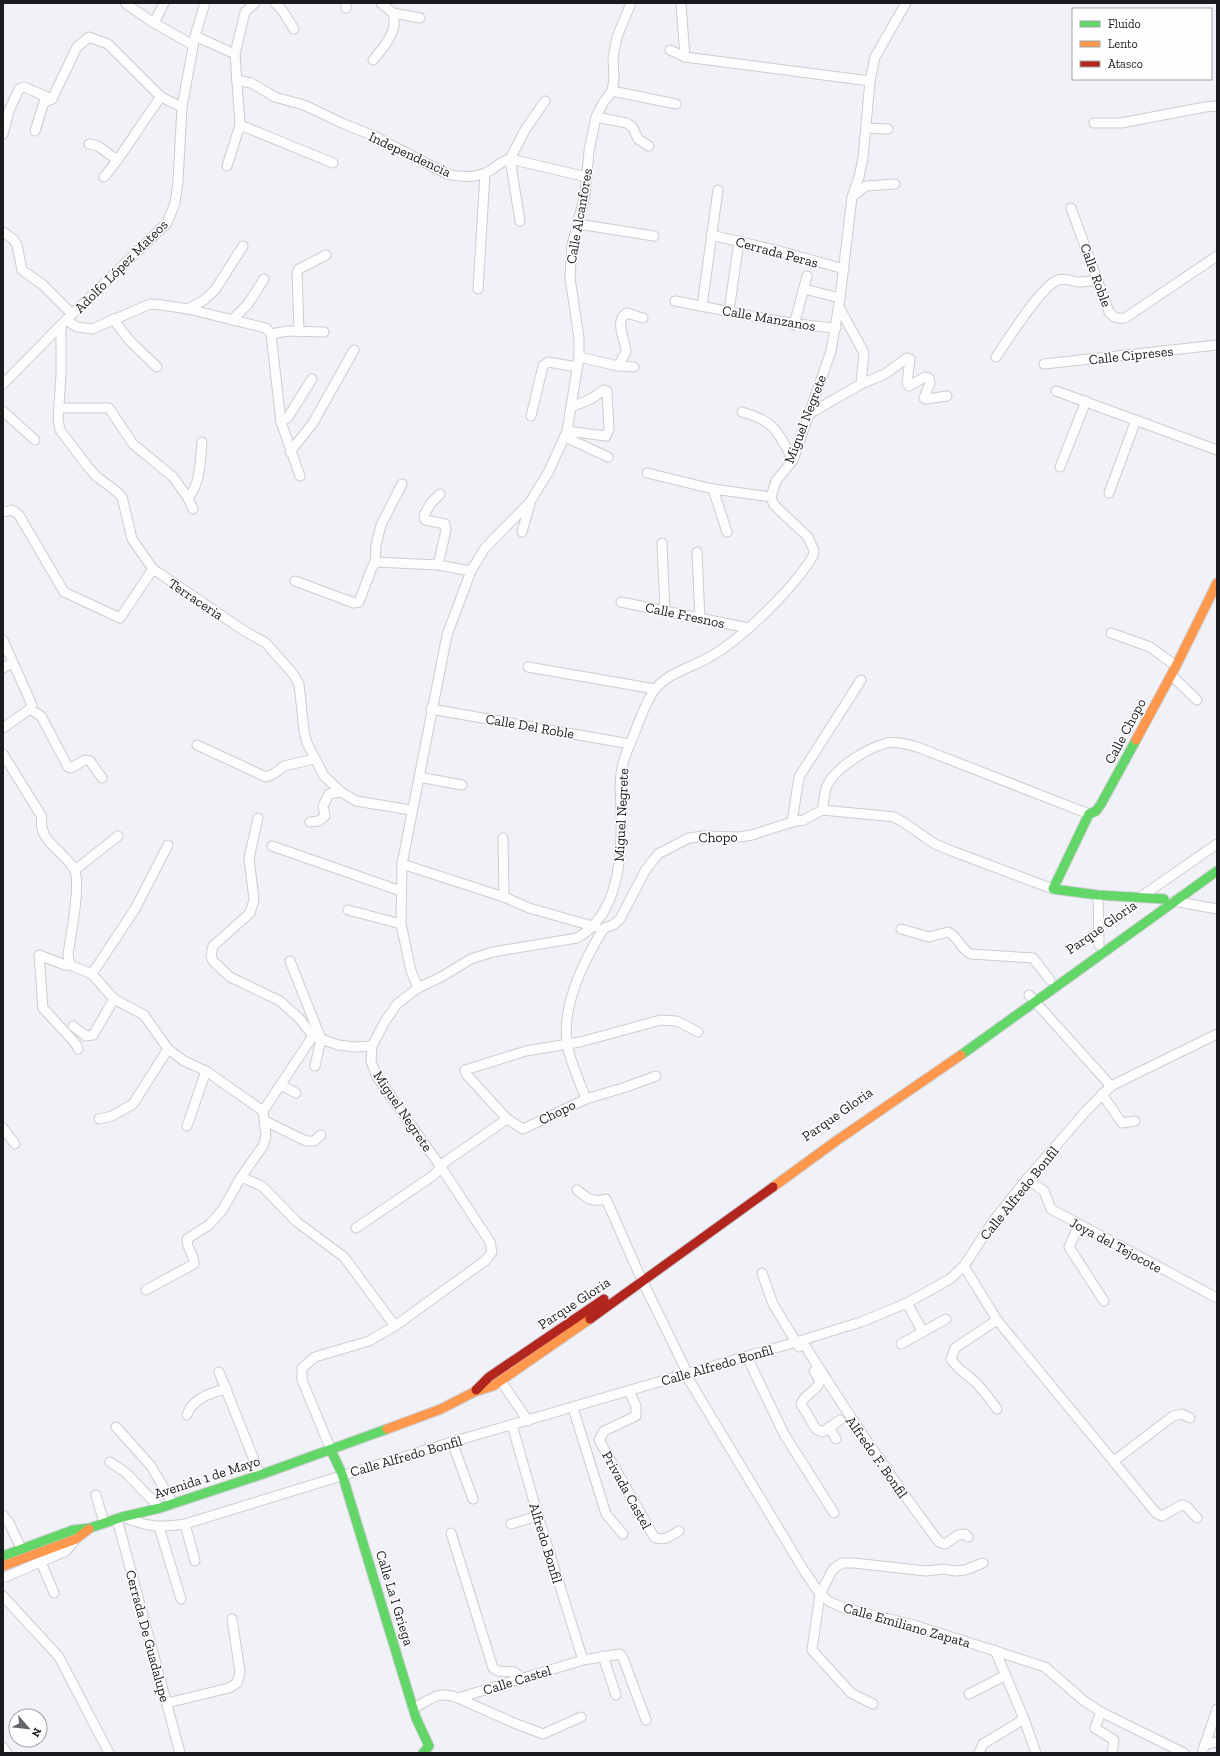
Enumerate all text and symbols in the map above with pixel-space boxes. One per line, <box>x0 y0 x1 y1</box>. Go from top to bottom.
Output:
legend <box>1072 8 1212 80</box>
text: Fluido <box>1108 17 1141 31</box>
text: Lento <box>1108 37 1138 51</box>
text: Atasco <box>1108 57 1143 71</box>
street label: Independencia <box>366 128 454 181</box>
street label: Calle Alcanfores <box>563 167 596 265</box>
street label: Adolfo López Mateos <box>71 216 172 317</box>
street label: Cerrada Peras <box>734 233 820 272</box>
street label: Calle Roble <box>1076 241 1115 310</box>
street label: Calle Manzanos <box>721 302 817 335</box>
street label: Calle Cipreses <box>1088 343 1174 368</box>
street label: Miguel Negrete <box>781 372 830 466</box>
street label: Terraceria <box>165 575 227 624</box>
street label: Calle Fresnos <box>644 599 726 632</box>
street label: Calle Chopo <box>1101 695 1150 767</box>
street label: Calle Del Roble <box>484 710 576 743</box>
street label: Miguel Negrete <box>611 767 632 862</box>
street label: Chopo <box>698 829 738 846</box>
street label: Parque Gloria <box>1062 897 1140 958</box>
street label: Miguel Negrete <box>369 1068 436 1155</box>
street label: Parque Gloria <box>798 1084 876 1145</box>
street label: Chopo <box>536 1096 578 1129</box>
street label: Calle Alfredo Bonfil <box>976 1143 1063 1244</box>
street label: Joya del Tejocote <box>1067 1214 1165 1277</box>
street label: Parque Gloria <box>535 1274 614 1333</box>
street label: Calle Alfredo Bonfil <box>659 1341 775 1390</box>
street label: Alfredo F. Bonfil <box>842 1413 911 1502</box>
street label: Calle Alfredo Bonfil <box>348 1432 464 1481</box>
street label: Privada Castel <box>598 1448 655 1532</box>
street label: Avenida 1 de Mayo <box>152 1452 262 1503</box>
street label: Alfredo Bonfil <box>525 1501 566 1586</box>
street label: Calle La I Griega <box>372 1548 417 1648</box>
street label: Cerrada De Guadalupe <box>122 1568 173 1704</box>
street label: Calle Emiliano Zapata <box>841 1599 973 1652</box>
street label: Calle Castel <box>481 1662 554 1699</box>
north arrow <box>8 1708 48 1748</box>
text: N <box>28 1726 44 1740</box>

